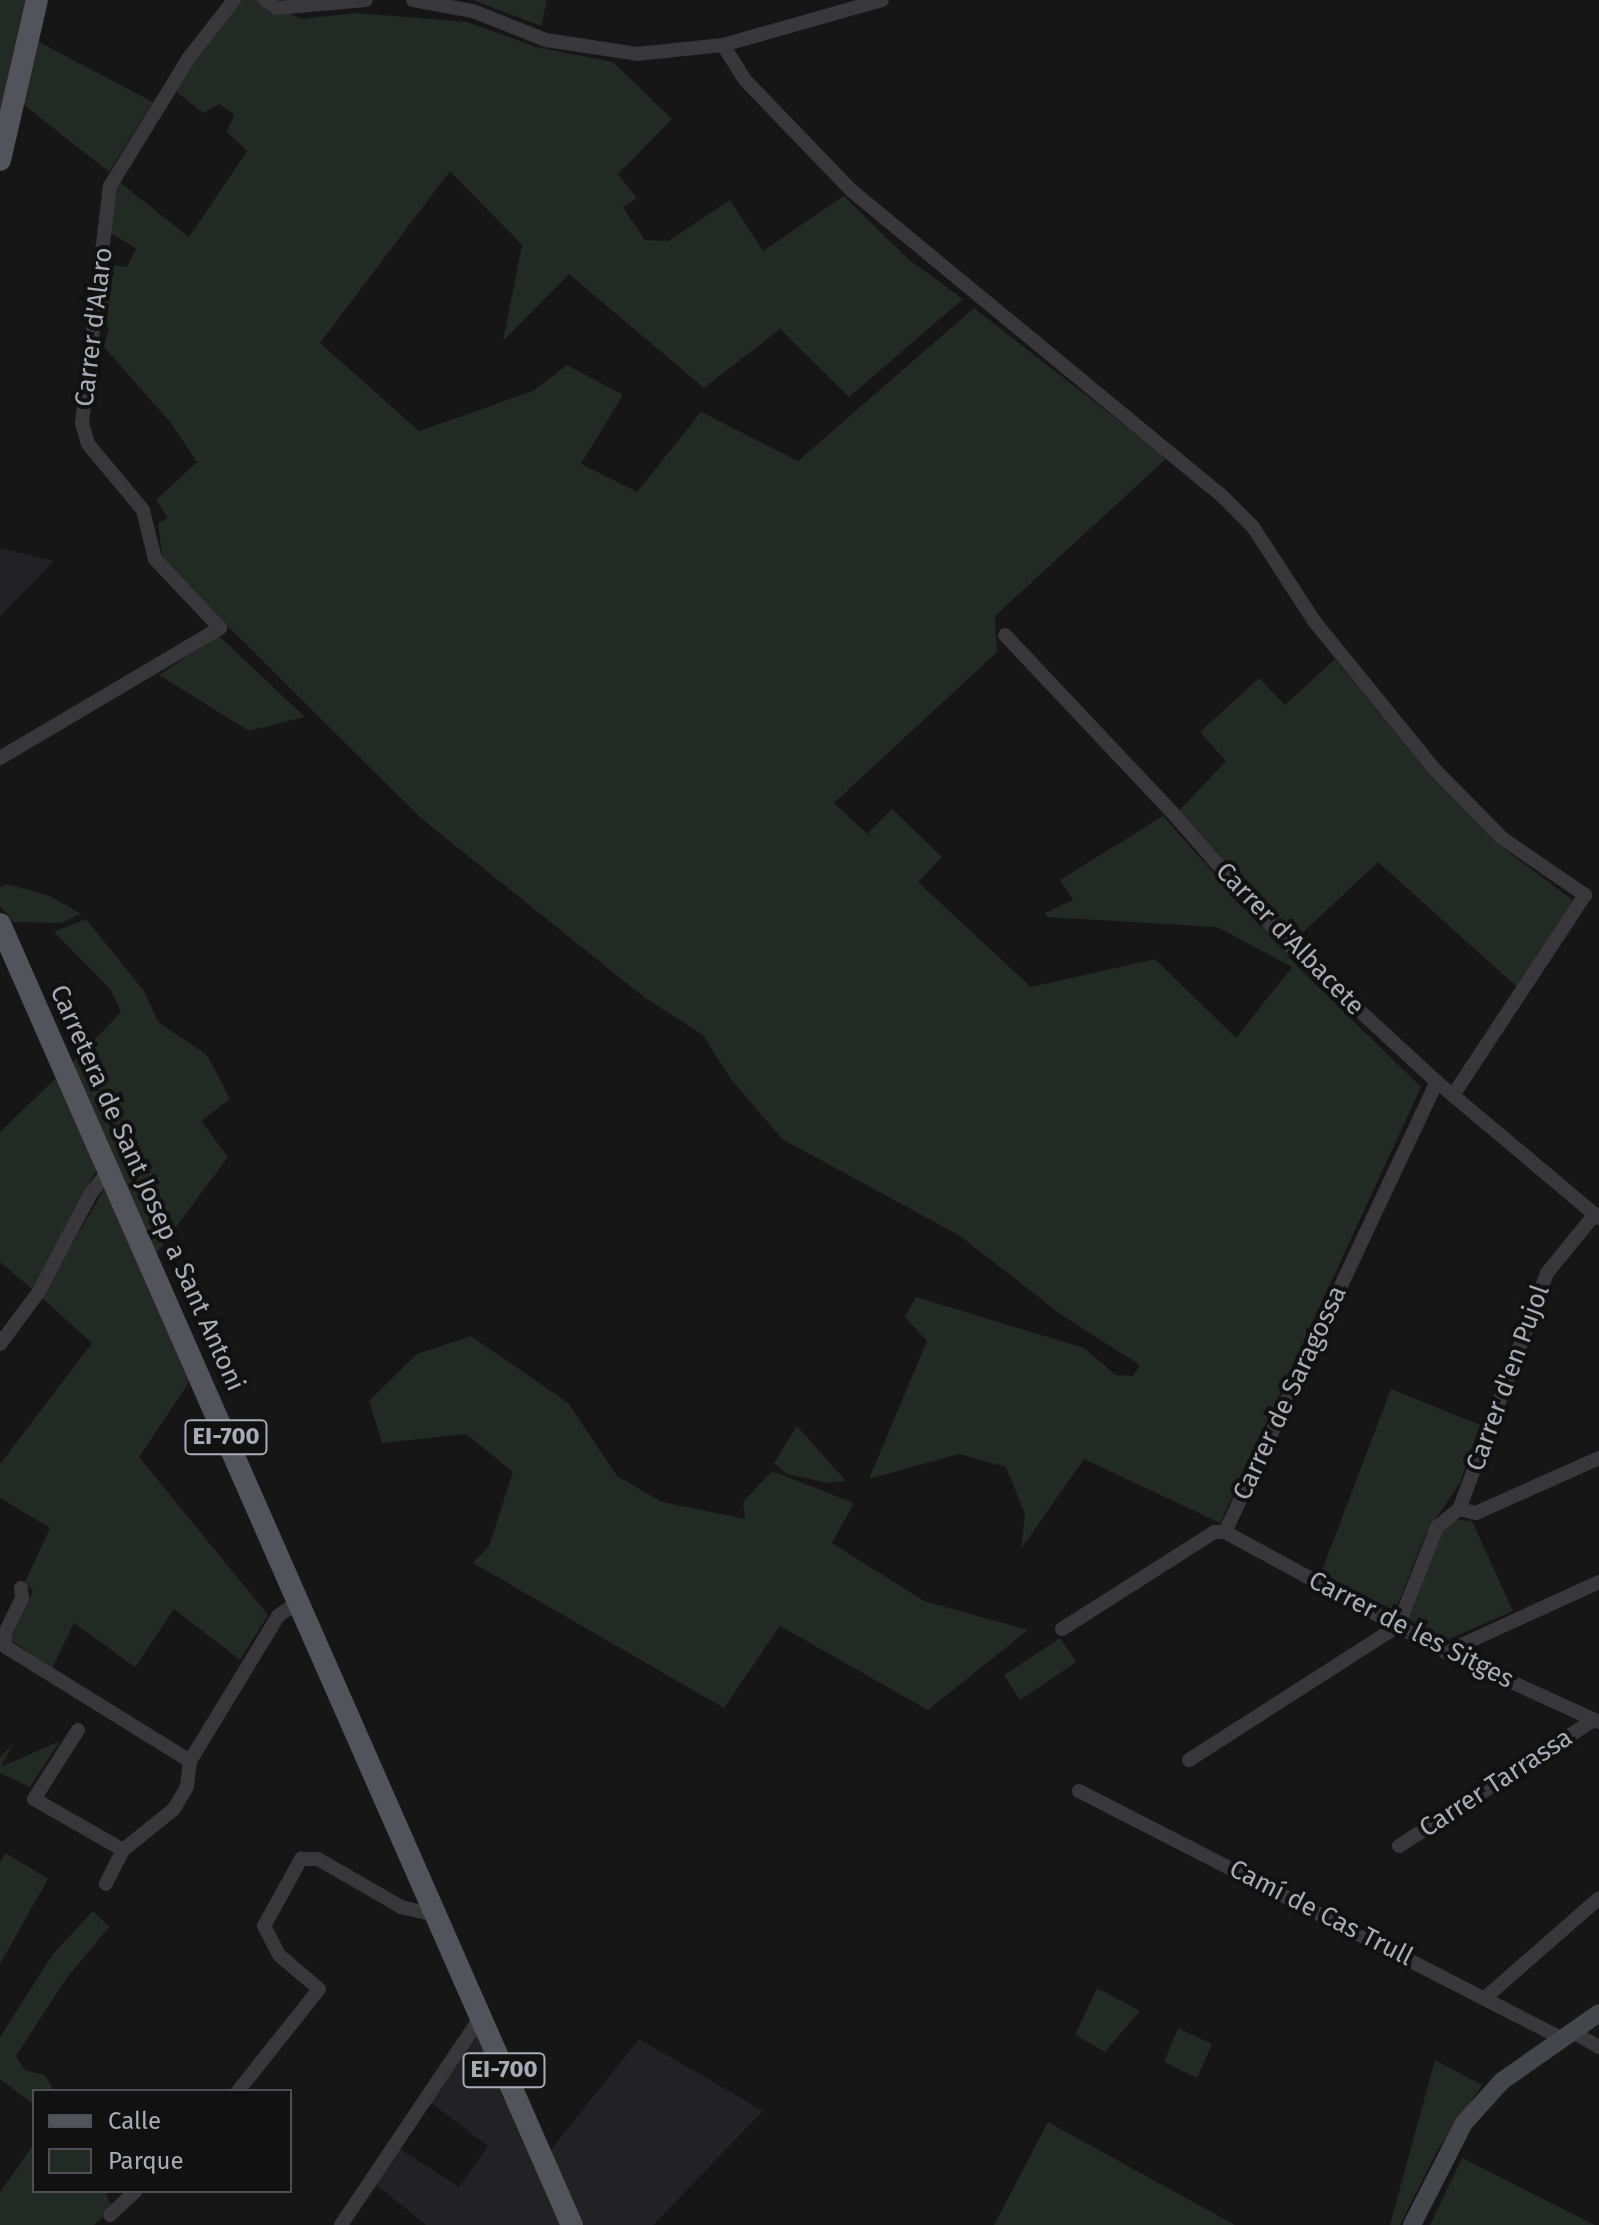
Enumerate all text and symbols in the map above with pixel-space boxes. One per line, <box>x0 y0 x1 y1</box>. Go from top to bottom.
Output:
street label: Carrer d'Alaro <box>69 246 119 408</box>
street label: Carrer d'Albacete <box>1209 856 1371 1022</box>
street label: Carretera de Sant Josep a Sant Antoni <box>43 980 251 1396</box>
street label: Carrer de Saragossa <box>1227 1281 1353 1505</box>
street label: Carrer d'en Pujol <box>1460 1281 1556 1475</box>
road number: EI-700 <box>184 1417 268 1457</box>
street label: Carrer de les Sitges <box>1303 1565 1519 1695</box>
street label: Carrer Tarrassa <box>1414 1722 1578 1844</box>
street label: Camí de Cas Trull <box>1224 1853 1418 1973</box>
road number: EI-700 <box>462 2050 546 2090</box>
legend <box>32 2089 292 2193</box>
text: Calle <box>108 2107 161 2135</box>
text: Parque <box>108 2147 184 2175</box>

